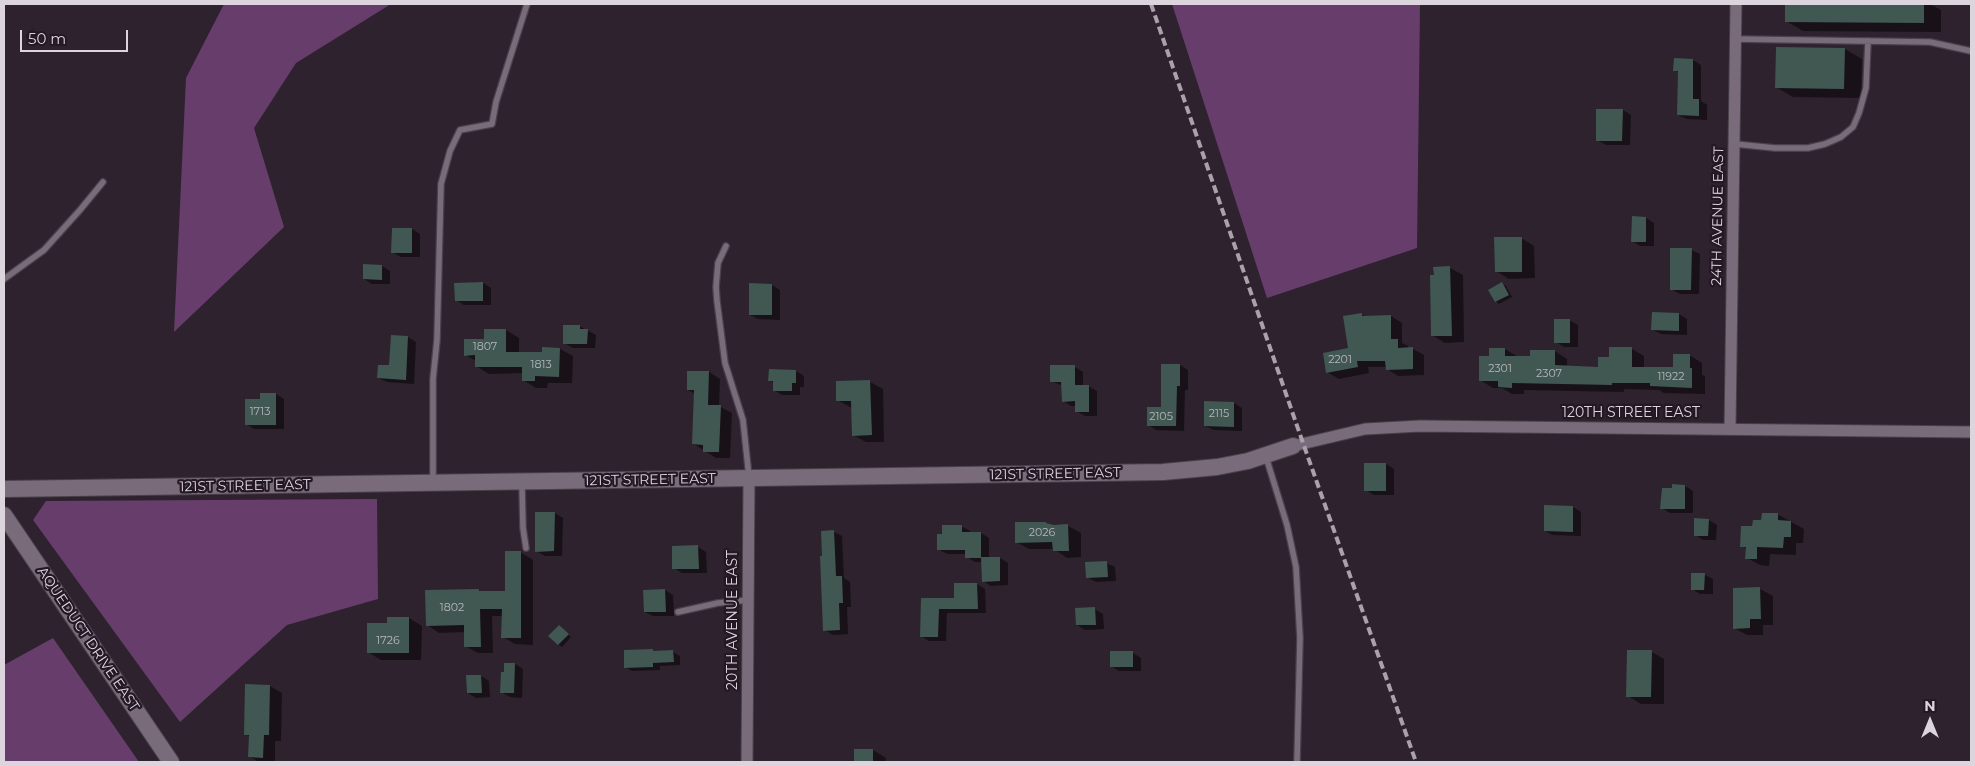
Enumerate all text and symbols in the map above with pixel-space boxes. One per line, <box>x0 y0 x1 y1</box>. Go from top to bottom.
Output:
scale bar <box>22 20 130 52</box>
text: 50 m <box>28 29 66 48</box>
street label: 24TH AVENUE EAST <box>1708 146 1728 286</box>
house number: 1807 <box>473 340 497 354</box>
house number: 2201 <box>1328 353 1352 367</box>
house number: 1813 <box>530 358 552 372</box>
house number: 2301 <box>1488 362 1512 376</box>
house number: 2307 <box>1536 367 1562 381</box>
house number: 11922 <box>1657 370 1685 384</box>
house number: 1713 <box>250 405 270 419</box>
street label: 120TH STREET EAST <box>1562 405 1700 421</box>
house number: 2115 <box>1209 407 1229 421</box>
house number: 2105 <box>1149 410 1173 424</box>
street label: 121ST STREET EAST <box>989 464 1121 484</box>
street label: 121ST STREET EAST <box>584 470 716 490</box>
street label: 121ST STREET EAST <box>179 476 311 496</box>
house number: 2026 <box>1029 526 1055 540</box>
street label: 20TH AVENUE EAST <box>725 550 741 690</box>
street label: AQUEDUCT DRIVE EAST <box>33 564 143 714</box>
house number: 1802 <box>440 601 464 615</box>
house number: 1726 <box>376 634 400 648</box>
north arrow <box>1905 696 1955 746</box>
text: N <box>1924 697 1936 715</box>

